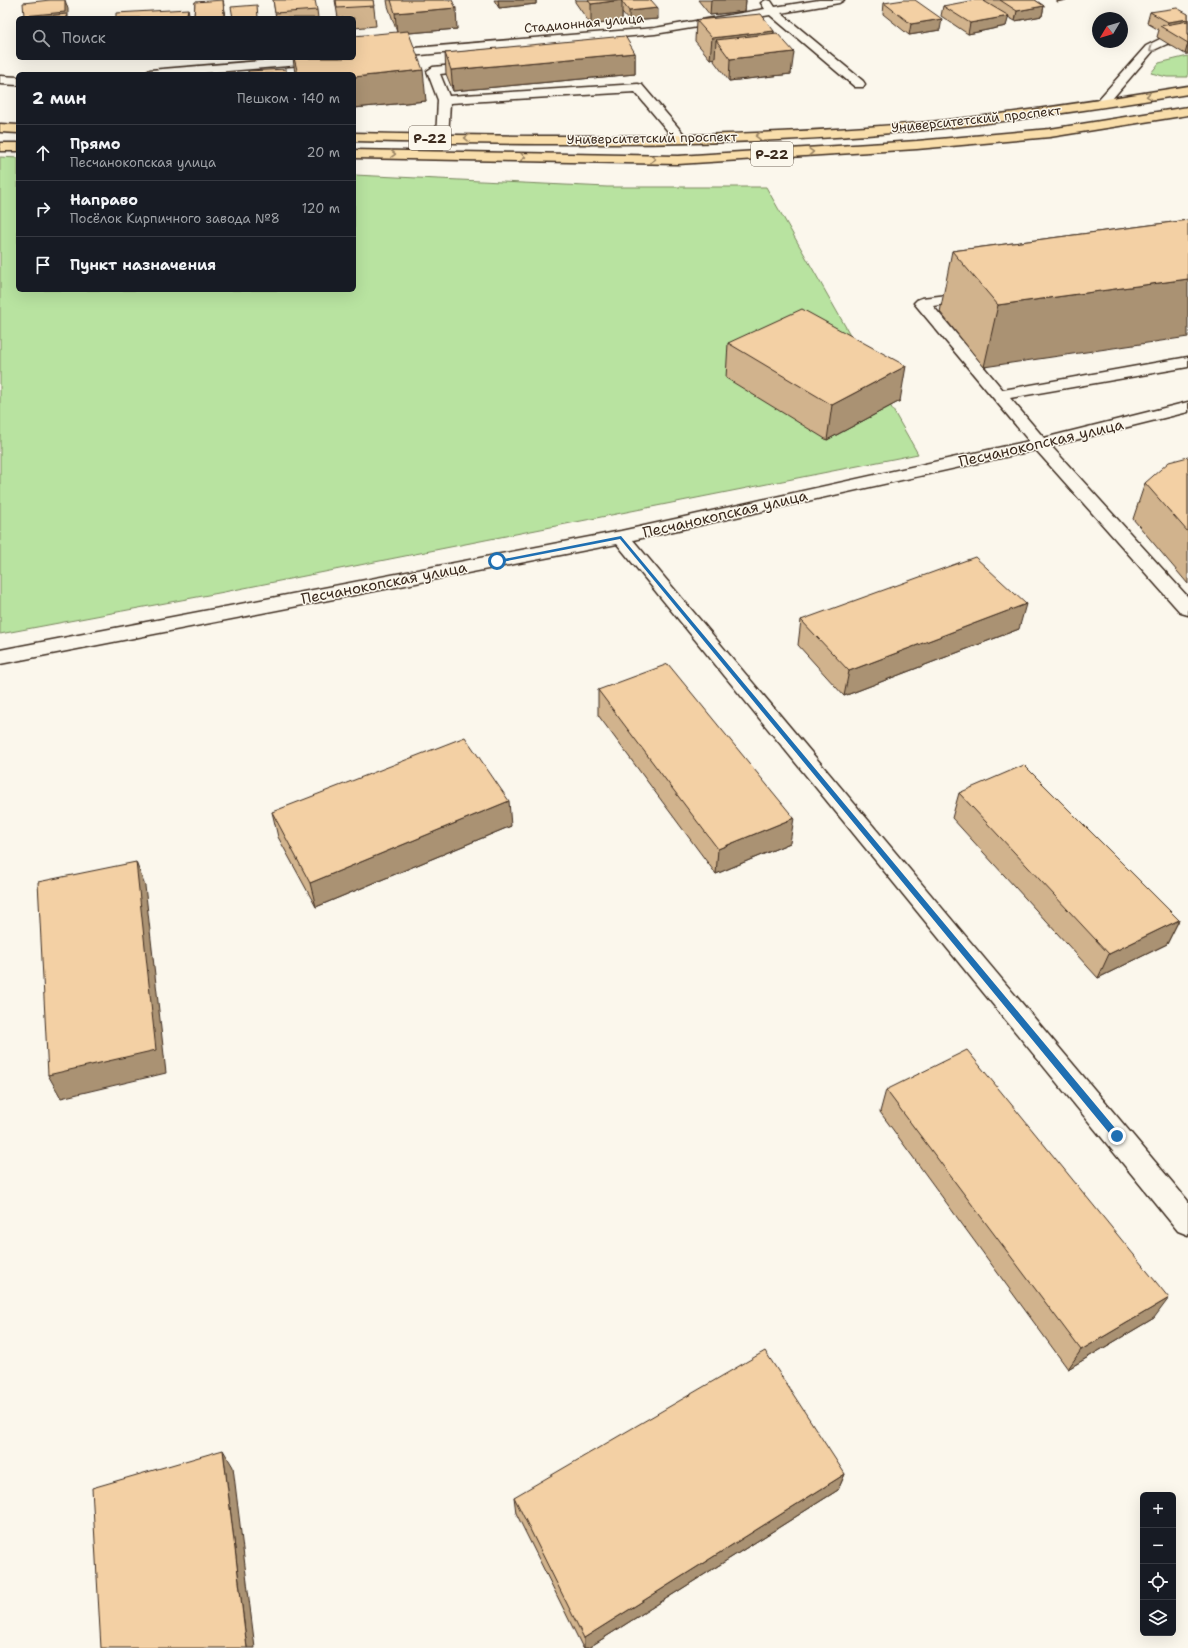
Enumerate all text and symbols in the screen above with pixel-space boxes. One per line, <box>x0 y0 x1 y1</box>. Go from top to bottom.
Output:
street label: Стадионная улица <box>523 9 645 37</box>
north arrow <box>1092 12 1128 48</box>
search box <box>16 16 356 60</box>
icon: search <box>30 27 52 49</box>
text: Поиск <box>62 28 106 48</box>
one-way arrow <box>1149 44 1156 51</box>
text: 2 мин <box>32 87 87 109</box>
text: Пешком · 140 m <box>237 90 340 107</box>
one-way arrow <box>1146 91 1153 100</box>
street label: Университетский проспект <box>890 102 1062 136</box>
road number: Р-22 <box>409 126 451 150</box>
street label: Университетский проспект <box>567 128 738 148</box>
one-way arrow <box>755 131 761 140</box>
text: Прямо <box>70 134 120 154</box>
one-way arrow <box>464 134 470 142</box>
icon: ahead <box>32 142 54 164</box>
road number: Р-22 <box>751 142 793 166</box>
text: 20 m <box>307 144 340 161</box>
one-way arrow <box>808 147 814 156</box>
one-way arrow <box>390 150 396 159</box>
one-way arrow <box>520 153 526 161</box>
text: Песчанокопская улица <box>70 154 216 171</box>
one-way arrow <box>650 155 656 164</box>
text: Направо <box>70 190 138 210</box>
icon: right <box>32 198 54 220</box>
text: 120 m <box>302 200 340 217</box>
text: Посёлок Кирпичного завода №8 <box>70 210 280 227</box>
icon: arrive <box>32 254 54 276</box>
text: Пункт назначения <box>70 255 216 275</box>
street label: Песчанокопская улица <box>957 414 1126 472</box>
street label: Песчанокопская улица <box>641 485 810 543</box>
route start <box>488 552 506 570</box>
street label: Песчанокопская улица <box>299 557 469 609</box>
route end <box>1108 1127 1126 1145</box>
map controls <box>1140 1492 1176 1636</box>
button: + <box>1140 1492 1176 1528</box>
button: − <box>1140 1528 1176 1564</box>
button: locate <box>1140 1564 1176 1600</box>
button: layers <box>1140 1600 1176 1636</box>

